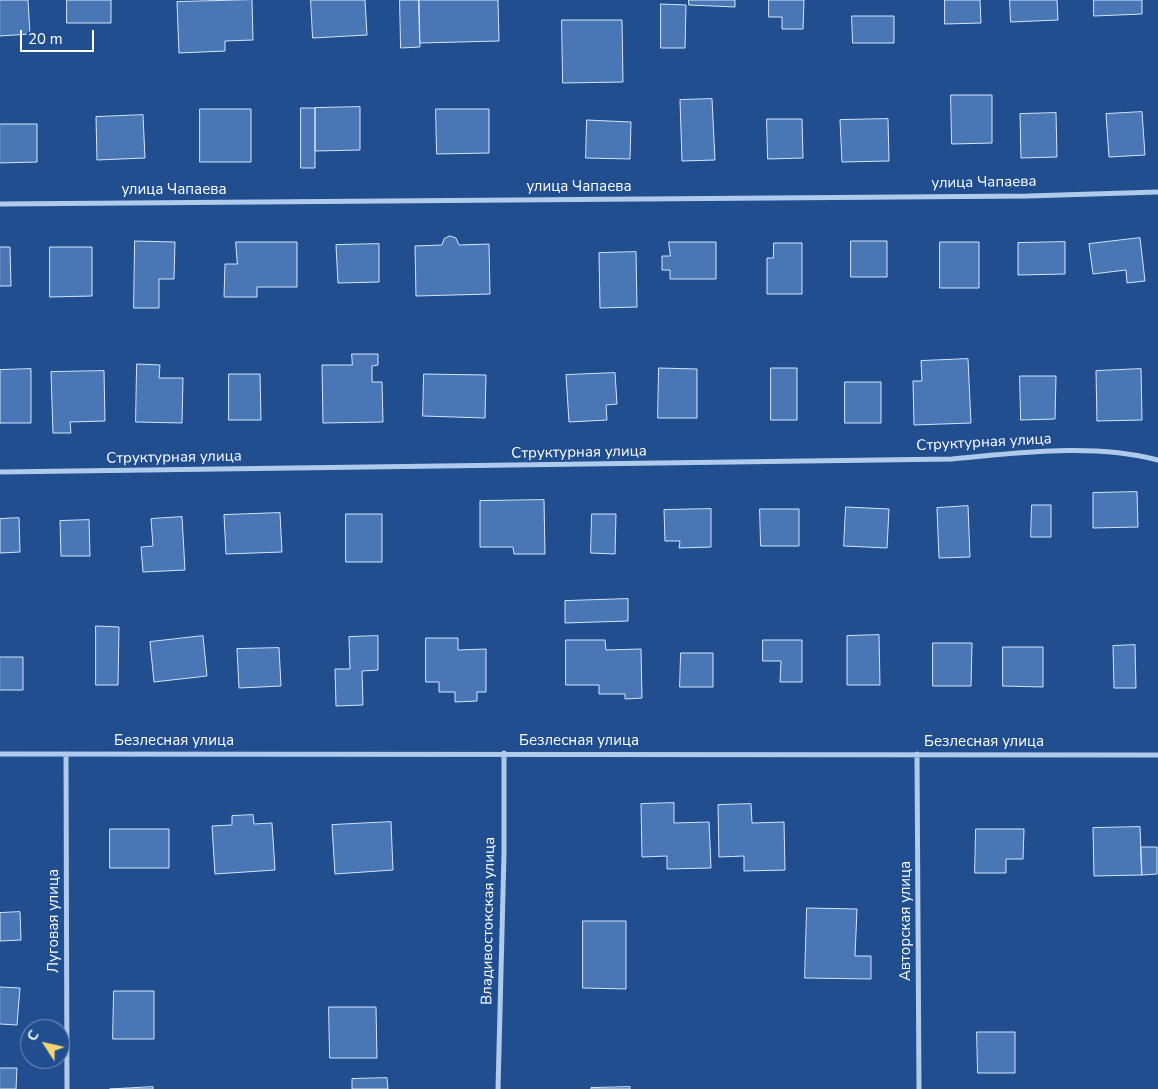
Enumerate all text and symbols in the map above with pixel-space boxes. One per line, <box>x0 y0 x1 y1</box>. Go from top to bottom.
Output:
scale bar <box>22 20 96 52</box>
text: 20 m <box>28 29 63 49</box>
street label: улица Чапаева <box>931 173 1037 193</box>
street label: улица Чапаева <box>526 178 632 196</box>
street label: улица Чапаева <box>121 181 227 199</box>
street label: Структурная улица <box>916 430 1052 456</box>
street label: Структурная улица <box>511 443 647 463</box>
street label: Структурная улица <box>106 448 242 468</box>
street label: Безлесная улица <box>114 732 234 750</box>
street label: Безлесная улица <box>519 732 639 750</box>
street label: Безлесная улица <box>924 733 1044 751</box>
street label: Владивостокская улица <box>479 837 499 1005</box>
street label: Авторская улица <box>897 861 915 981</box>
street label: Луговая улица <box>45 869 63 973</box>
north arrow <box>20 1019 70 1069</box>
text: С <box>23 1026 44 1045</box>

